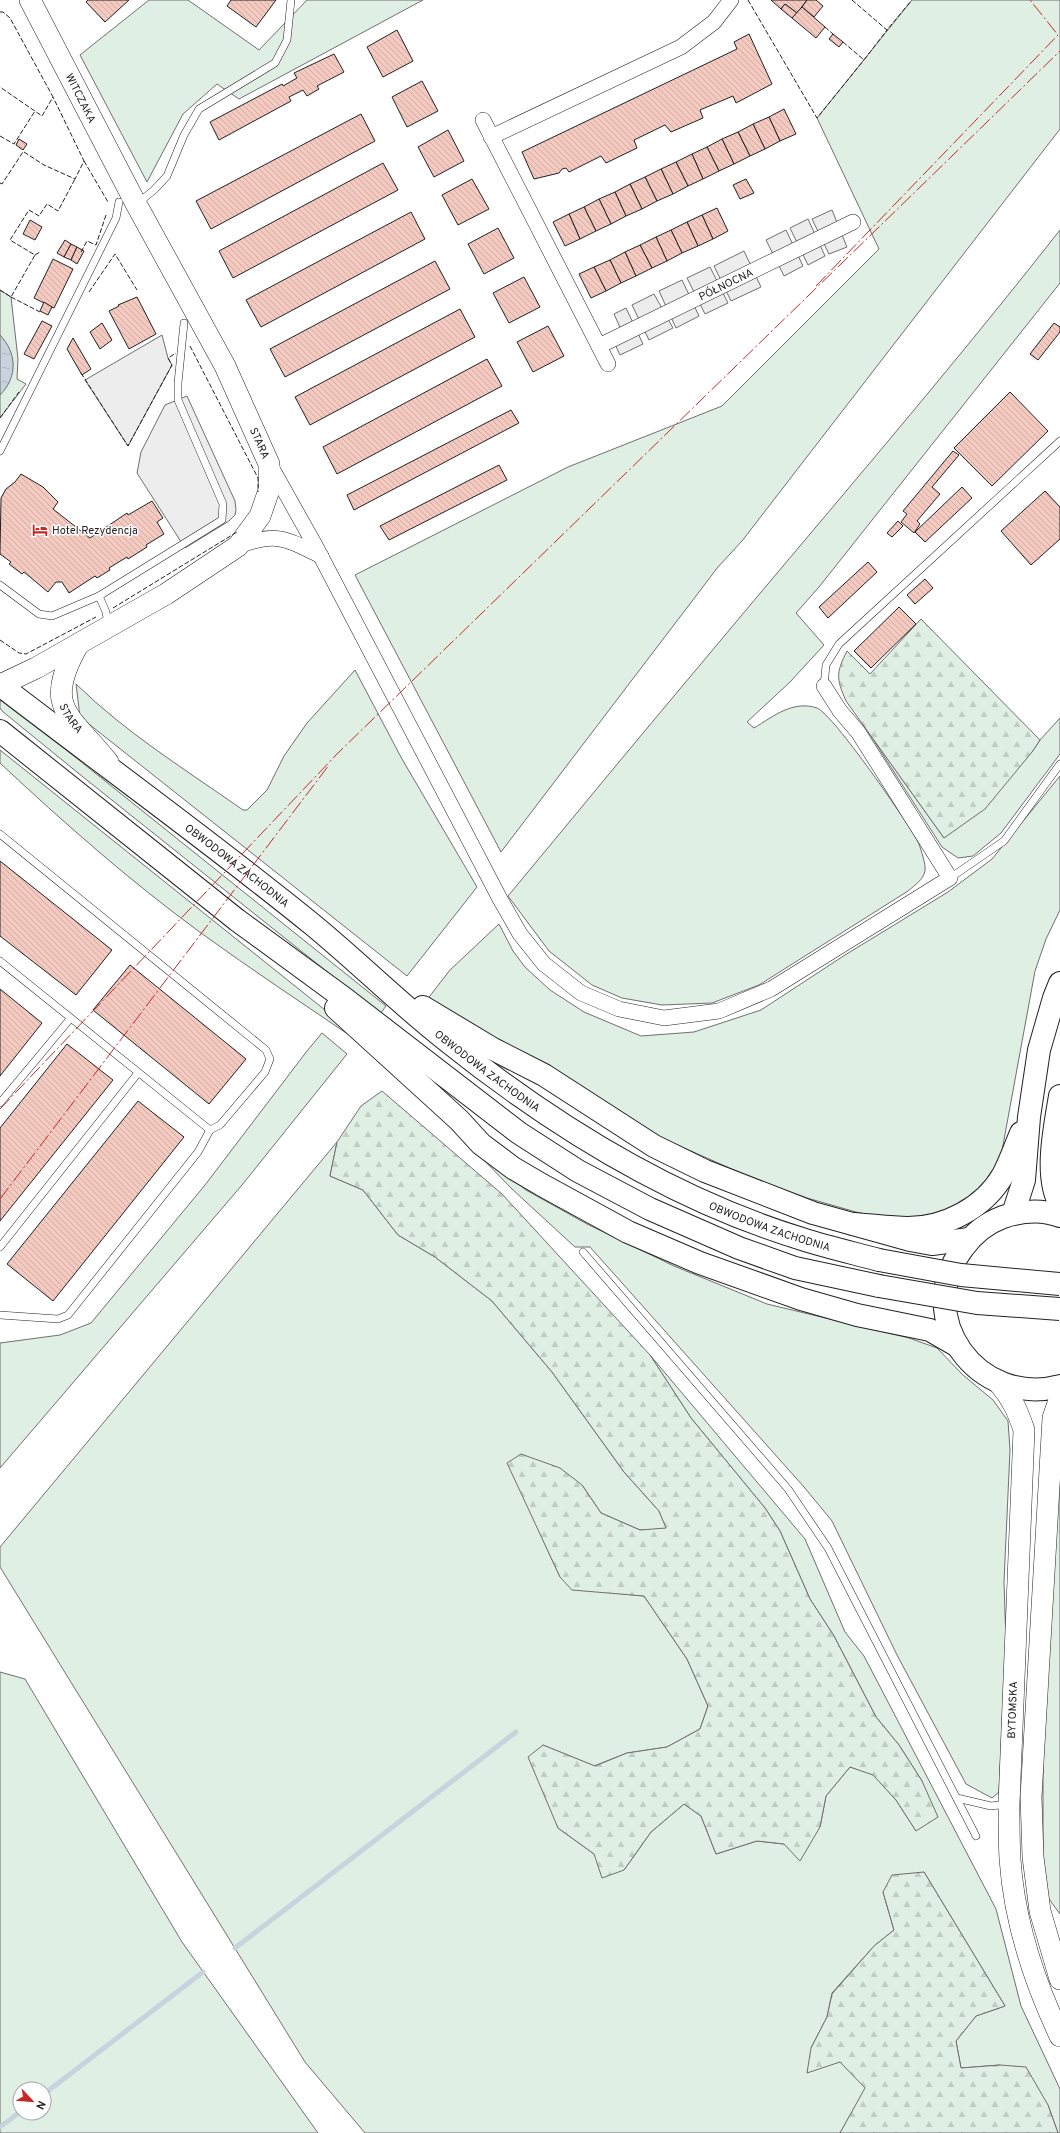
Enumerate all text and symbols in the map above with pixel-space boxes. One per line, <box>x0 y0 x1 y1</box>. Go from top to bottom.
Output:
street label: WITCZAKA <box>62 71 99 126</box>
street label: PÓŁNOCNA <box>697 266 756 304</box>
street label: STARA <box>246 425 272 461</box>
hotel icon: Hotel Rezydencja <box>31 521 49 539</box>
place label: Hotel Rezydencja <box>52 524 138 538</box>
street label: STARA <box>55 702 85 737</box>
street label: OBWODOWA ZACHODNIA <box>182 821 292 911</box>
street label: OBWODOWA ZACHODNIA <box>431 1028 542 1116</box>
street label: OBWODOWA ZACHODNIA <box>706 1199 832 1255</box>
street label: BYTOMSKA <box>1005 1681 1021 1739</box>
north arrow <box>12 2081 52 2121</box>
text: N <box>32 2098 48 2112</box>

